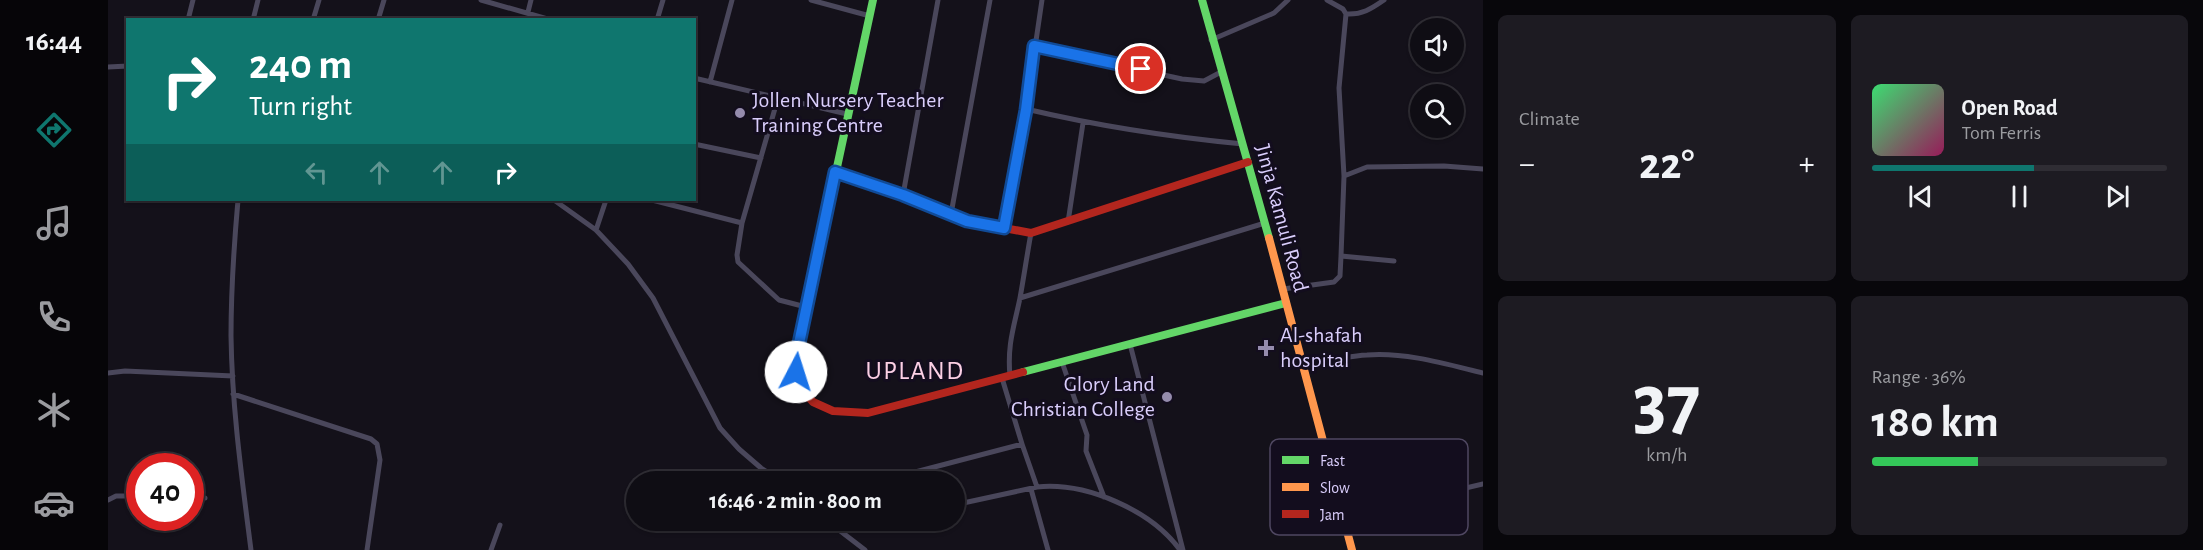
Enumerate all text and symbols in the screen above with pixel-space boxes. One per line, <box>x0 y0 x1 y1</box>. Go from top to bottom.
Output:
map controls <box>1410 18 1464 138</box>
button: sound <box>1410 18 1464 72</box>
text: 16:44 <box>26 28 82 55</box>
icon: right <box>150 42 228 120</box>
pin <box>1115 43 1166 94</box>
text: 240 m <box>249 44 352 86</box>
icon: arrive <box>1124 52 1157 85</box>
button: search <box>1410 84 1464 138</box>
place label: Jollen Nursery Teacher Training Centre <box>752 89 944 136</box>
text: Turn right <box>249 93 352 120</box>
text: Open Road <box>1962 97 2058 119</box>
marker: Jollen Nursery Teacher Training Centre <box>733 106 747 120</box>
icon: directions <box>33 109 75 151</box>
text: Climate <box>1519 109 1580 129</box>
text: Tom Ferris <box>1962 123 2041 143</box>
street label: Jinja Kamuli Road <box>1252 142 1312 294</box>
text: 22° <box>1639 142 1695 187</box>
text: − <box>1519 148 1535 181</box>
text: + <box>1799 148 1814 181</box>
icon: left <box>300 156 333 189</box>
icon: ahead <box>363 156 396 189</box>
icon: ahead <box>426 156 459 189</box>
icon: right <box>489 156 522 189</box>
icon: previous <box>1904 180 1937 213</box>
icon: pause <box>2003 180 2036 213</box>
icon: next <box>2101 180 2134 213</box>
icon: music <box>33 202 75 244</box>
icon: phone <box>33 296 75 338</box>
place label: Al-shafah hospital <box>1280 324 1362 371</box>
marker: Al-shafah hospital <box>1257 339 1275 357</box>
position arrow <box>764 340 828 404</box>
district label: UPLAND <box>865 358 965 384</box>
text: 37 <box>1633 365 1700 443</box>
text: Range · 36% <box>1872 367 1966 387</box>
place label: Glory Land Christian College <box>1011 373 1155 420</box>
icon: climate <box>33 389 75 431</box>
marker: Glory Land Christian College <box>1160 390 1174 404</box>
text: 180 km <box>1872 400 1999 445</box>
legend <box>1270 439 1468 535</box>
text: km/h <box>1646 445 1687 465</box>
speed limit sign: 40 <box>126 453 204 531</box>
text: Fast <box>1320 453 1345 469</box>
text: Slow <box>1320 480 1350 496</box>
icon: car <box>33 482 75 524</box>
text: 16:46 · 2 min · 800 m <box>709 490 882 512</box>
text: Jam <box>1320 507 1345 523</box>

